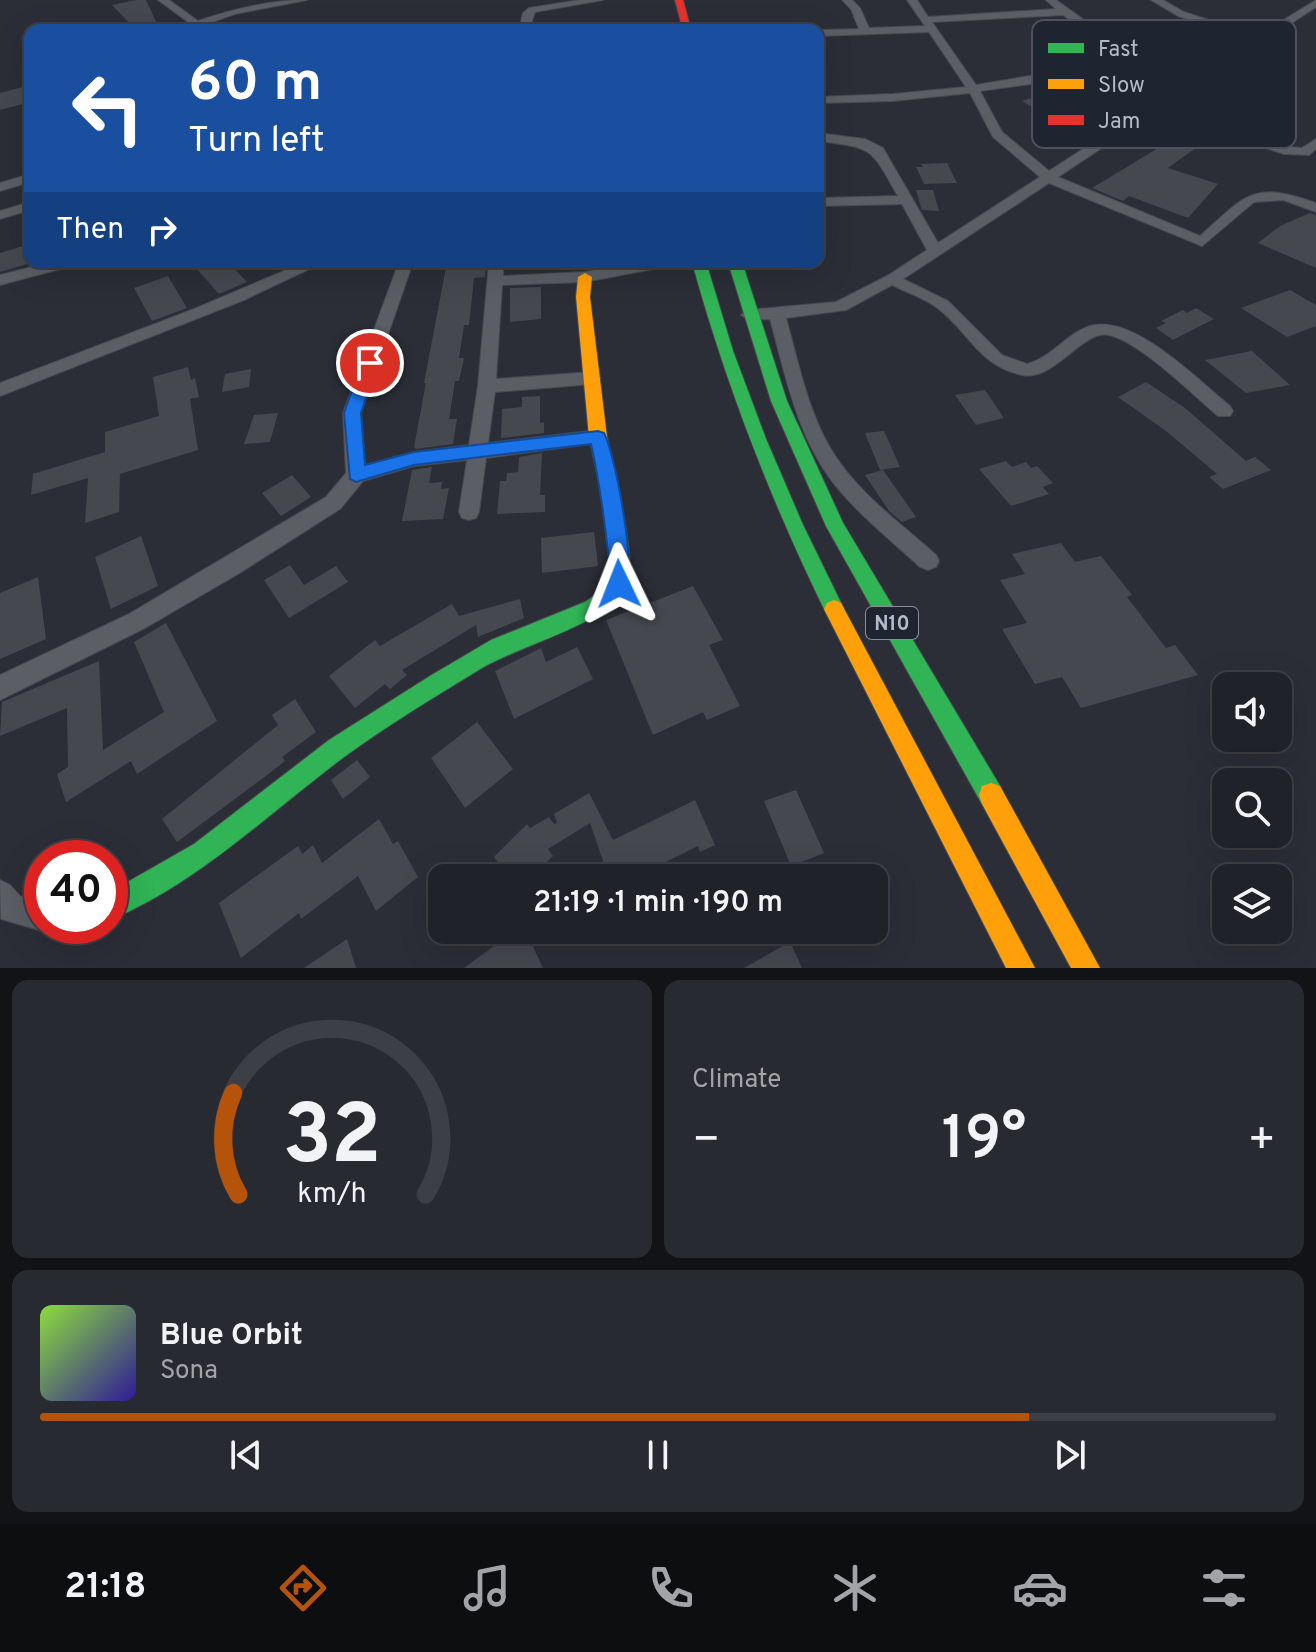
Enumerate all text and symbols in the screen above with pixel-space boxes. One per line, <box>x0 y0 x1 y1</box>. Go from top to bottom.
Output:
legend <box>1032 20 1296 148</box>
text: Fast <box>1098 37 1139 64</box>
text: 60 m <box>188 50 322 120</box>
icon: left <box>56 56 160 160</box>
text: Slow <box>1098 73 1145 100</box>
text: Jam <box>1098 109 1141 136</box>
text: Turn left <box>188 119 325 165</box>
icon: right <box>140 208 184 252</box>
text: Then <box>56 212 124 249</box>
pin <box>336 329 404 397</box>
icon: arrive <box>348 341 392 385</box>
position arrow <box>577 542 661 626</box>
road number: N10 <box>866 607 918 639</box>
map controls <box>1212 672 1292 944</box>
button: sound <box>1212 672 1292 752</box>
button: search <box>1212 768 1292 848</box>
speed limit sign: 40 <box>24 840 128 944</box>
button: layers <box>1212 864 1292 944</box>
text: 21:19 · 1 min · 190 m <box>533 885 783 922</box>
text: Climate <box>692 1064 781 1097</box>
text: 32 <box>282 1088 382 1193</box>
text: 19° <box>942 1104 1026 1180</box>
text: − <box>692 1114 720 1170</box>
text: + <box>1248 1114 1276 1170</box>
text: km/h <box>297 1177 367 1213</box>
text: Blue Orbit <box>160 1318 303 1355</box>
text: Sona <box>160 1355 218 1388</box>
icon: previous <box>224 1433 268 1477</box>
icon: pause <box>636 1433 680 1477</box>
icon: next <box>1048 1433 1092 1477</box>
icon: directions <box>275 1560 331 1616</box>
icon: music <box>459 1560 515 1616</box>
icon: phone <box>643 1560 699 1616</box>
icon: climate <box>827 1560 883 1616</box>
icon: car <box>1012 1560 1068 1616</box>
icon: filters <box>1196 1560 1252 1616</box>
text: 21:18 <box>64 1565 146 1611</box>

